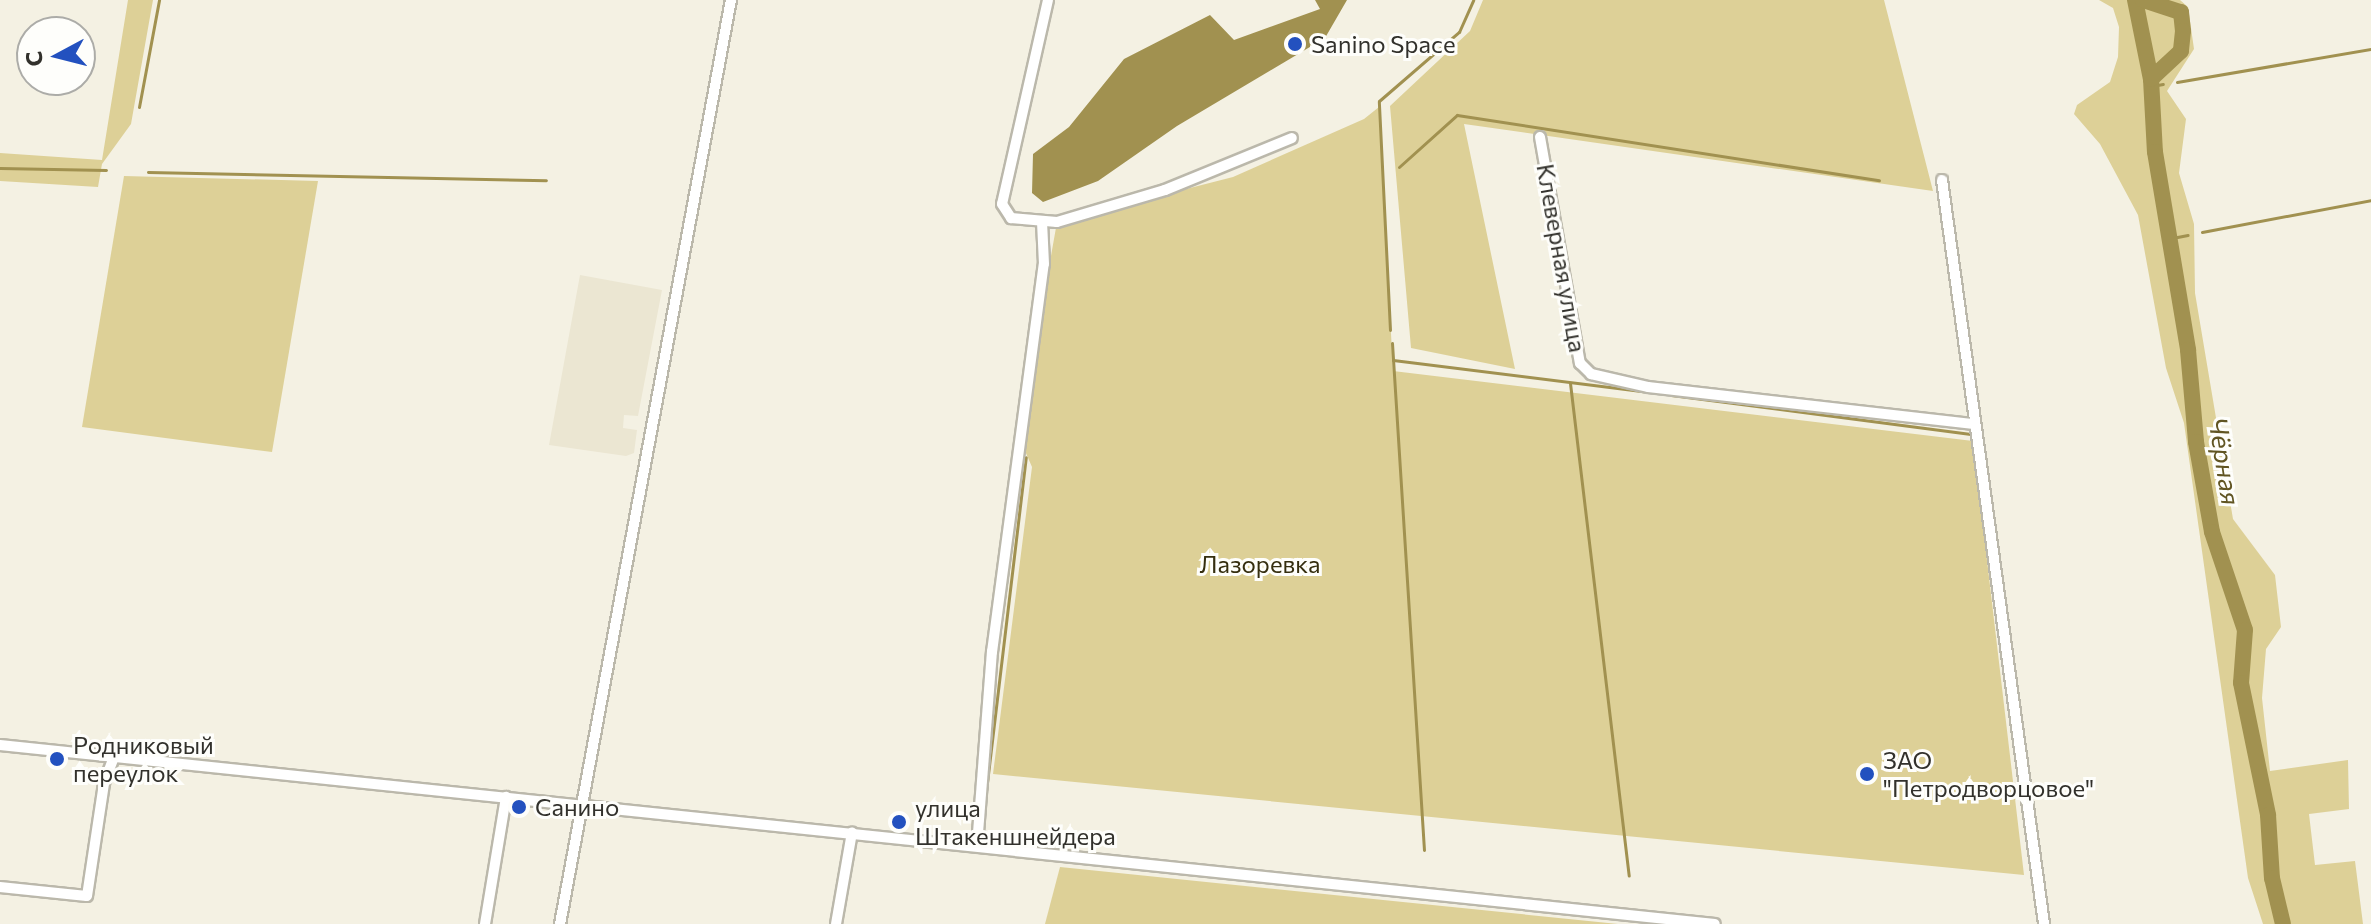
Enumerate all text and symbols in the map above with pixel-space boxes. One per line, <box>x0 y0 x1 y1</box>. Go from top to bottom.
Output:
north arrow <box>16 16 96 96</box>
place label: Sanino Space <box>1311 30 1456 58</box>
marker: Sanino Space <box>1286 35 1304 53</box>
text: С <box>19 50 48 68</box>
street label: Клеверная улица <box>1531 161 1593 355</box>
water label: Чёрная <box>2203 415 2247 507</box>
park label: Лазоревка <box>1199 550 1321 578</box>
place label: Родниковый переулок <box>73 731 214 787</box>
place label: ЗАО "Петродворцовое" <box>1883 746 2094 802</box>
marker: Родниковый переулок <box>48 750 66 768</box>
marker: ЗАО "Петродворцовое" <box>1858 765 1876 783</box>
place label: Санино <box>535 793 619 821</box>
place label: улица Штакеншнейдера <box>915 794 1116 850</box>
marker: Санино <box>510 798 528 816</box>
marker: улица Штакеншнейдера <box>890 813 908 831</box>

